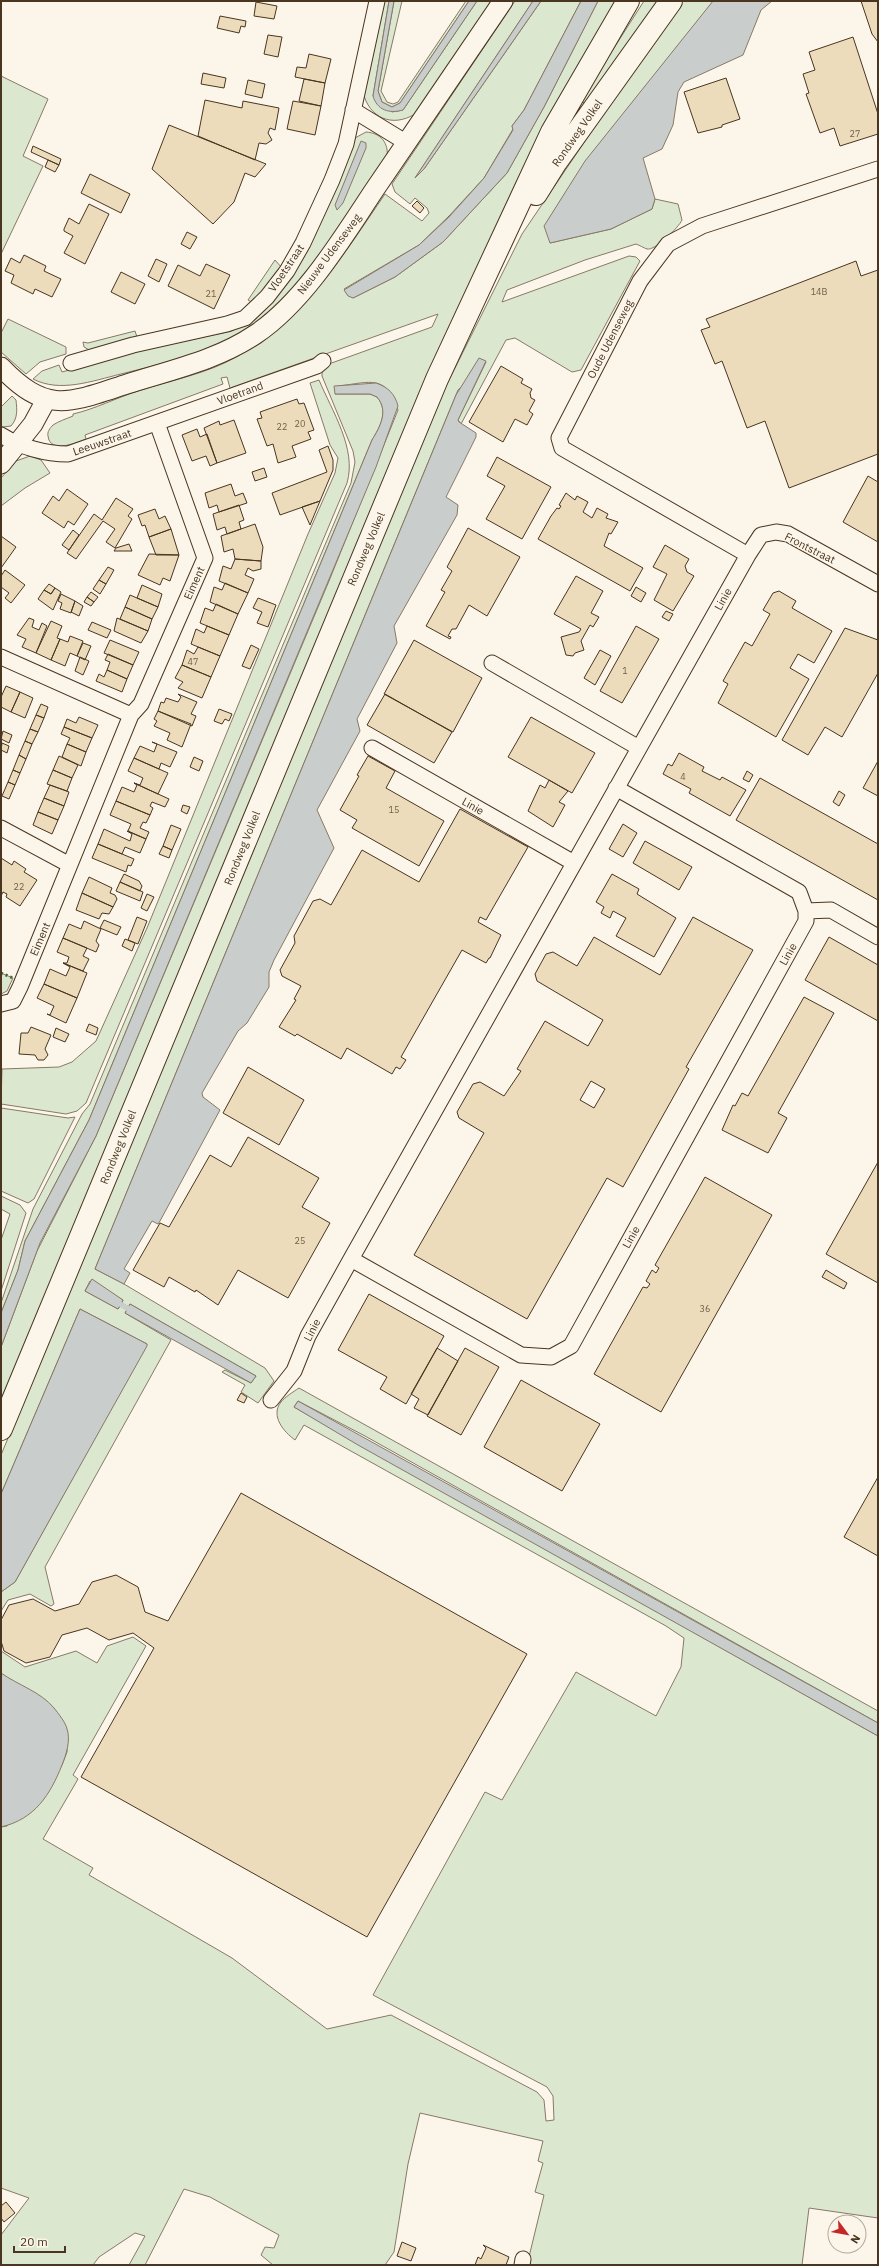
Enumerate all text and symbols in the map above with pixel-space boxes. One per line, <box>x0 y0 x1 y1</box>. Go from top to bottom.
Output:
street label: Rondweg Volkel <box>549 97 605 169</box>
house number: 27 <box>850 128 860 139</box>
street label: Nieuwe Udenseweg <box>294 211 364 297</box>
street label: Vloetstraat <box>265 241 307 295</box>
house number: 14B <box>811 286 827 297</box>
house number: 21 <box>206 288 216 299</box>
street label: Oude Udenseweg <box>584 297 636 381</box>
street label: Vloetrand <box>215 378 265 408</box>
house number: 20 <box>295 418 305 429</box>
house number: 22 <box>277 421 287 432</box>
street label: Leeuwstraat <box>71 425 133 459</box>
street label: Rondweg Volkel <box>344 510 388 588</box>
street label: Frontstraat <box>782 529 838 567</box>
street label: Eiment <box>181 564 208 602</box>
street label: Linie <box>711 585 735 613</box>
house number: 47 <box>188 656 198 667</box>
house number: 1 <box>622 665 628 676</box>
house number: 4 <box>680 771 686 782</box>
street label: Linie <box>459 794 487 818</box>
house number: 15 <box>389 804 399 815</box>
street label: Rondweg Volkel <box>221 809 263 887</box>
house number: 22 <box>14 881 24 892</box>
street label: Eiment <box>27 920 53 958</box>
street label: Linie <box>776 940 800 968</box>
street label: Rondweg Volkel <box>97 1108 139 1186</box>
street label: Linie <box>619 1223 643 1251</box>
house number: 25 <box>295 1235 305 1246</box>
house number: 36 <box>700 1303 710 1314</box>
street label: Linie <box>300 1316 324 1344</box>
north arrow <box>827 2214 867 2254</box>
scale bar <box>14 2228 65 2254</box>
text: N <box>847 2232 864 2246</box>
text: 20 m <box>20 2234 48 2249</box>

